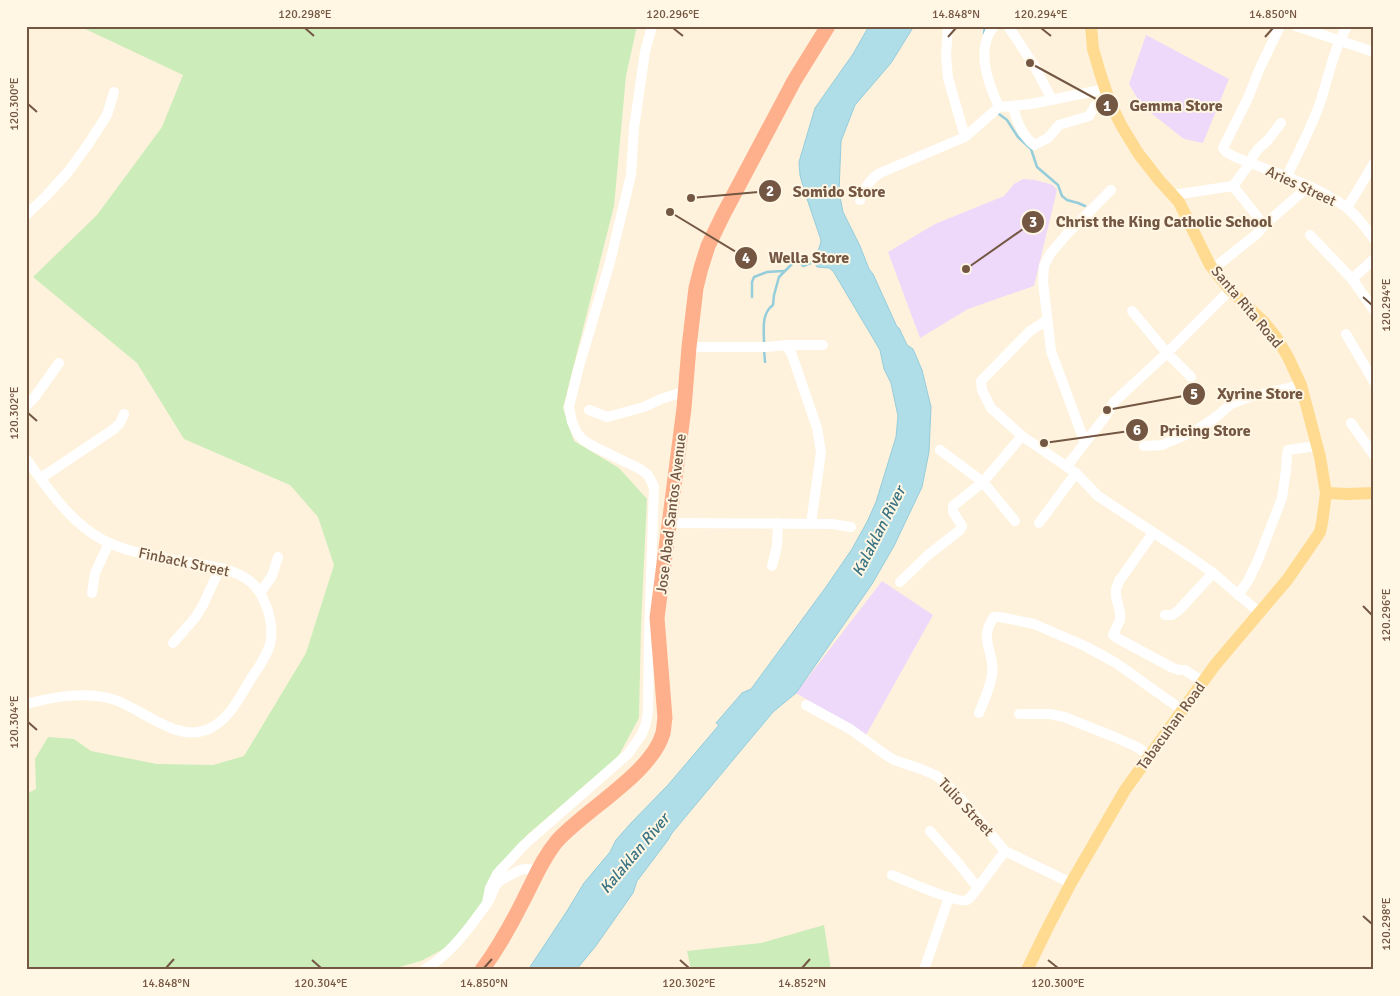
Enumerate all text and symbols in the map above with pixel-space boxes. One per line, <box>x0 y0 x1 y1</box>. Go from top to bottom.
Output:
text: 120.298°E <box>278 7 332 22</box>
text: 120.296°E <box>646 7 700 22</box>
text: 14.848°N <box>932 7 980 22</box>
text: 120.294°E <box>1014 7 1068 22</box>
text: 14.850°N <box>1249 7 1297 22</box>
text: 120.300°E <box>7 77 22 131</box>
callout: Gemma Store <box>1095 90 1233 121</box>
text: Gemma Store <box>1129 96 1223 116</box>
text: 1 <box>1103 97 1111 115</box>
street label: Aries Street <box>1263 162 1339 210</box>
callout: Somido Store <box>758 176 896 207</box>
text: 2 <box>766 182 774 200</box>
text: Somido Store <box>793 182 885 202</box>
callout: Christ the King Catholic School <box>1021 206 1282 237</box>
text: Christ the King Catholic School <box>1056 212 1272 232</box>
text: 3 <box>1029 213 1037 231</box>
callout: Wella Store <box>733 242 859 273</box>
text: Wella Store <box>769 248 849 268</box>
text: 4 <box>742 249 750 267</box>
street label: Santa Rita Road <box>1207 262 1287 352</box>
text: 120.294°E <box>1379 278 1394 332</box>
callout: Xyrine Store <box>1182 378 1313 409</box>
text: Xyrine Store <box>1217 384 1303 404</box>
text: 5 <box>1190 385 1198 403</box>
text: 120.302°E <box>7 386 22 440</box>
callout: Pricing Store <box>1124 415 1261 446</box>
text: 6 <box>1133 421 1141 439</box>
text: Pricing Store <box>1159 421 1251 441</box>
street label: Jose Abad Santos Avenue <box>652 433 690 595</box>
water label: Kalaklan River <box>848 481 911 580</box>
street label: Finback Street <box>137 544 231 580</box>
text: 120.296°E <box>1379 588 1394 642</box>
street label: Tabacuhan Road <box>1133 679 1209 773</box>
text: 120.304°E <box>7 695 22 749</box>
street label: Tulio Street <box>935 774 997 840</box>
water label: Kalaklan River <box>596 808 675 898</box>
text: 120.298°E <box>1379 897 1394 951</box>
text: 14.848°N <box>142 976 190 991</box>
text: 120.304°E <box>294 976 348 991</box>
text: 14.850°N <box>460 976 508 991</box>
text: 120.302°E <box>662 976 716 991</box>
text: 14.852°N <box>778 976 826 991</box>
text: 120.300°E <box>1031 976 1085 991</box>

